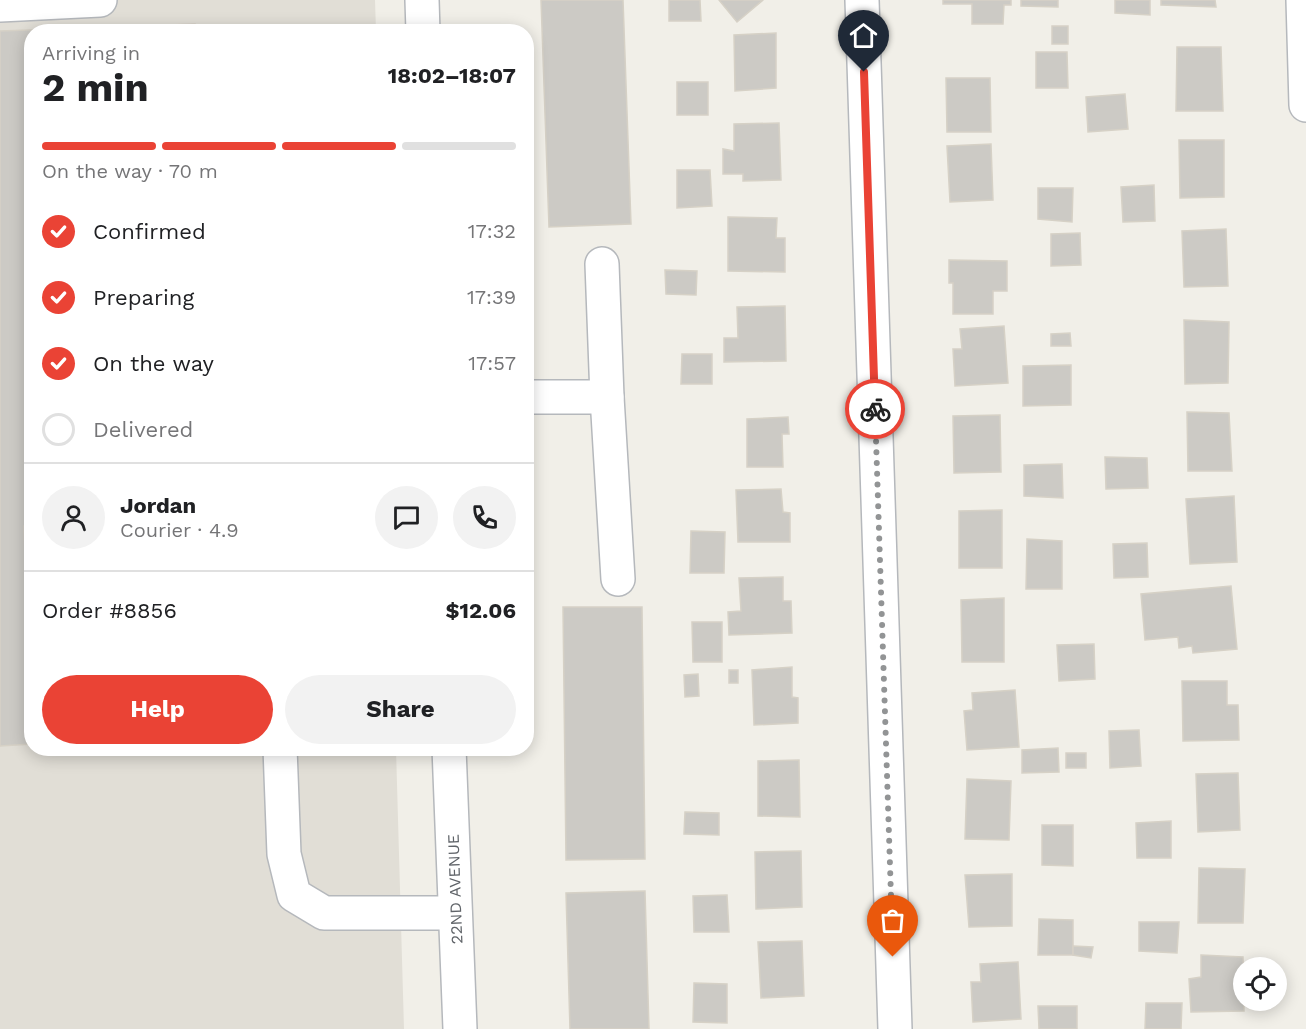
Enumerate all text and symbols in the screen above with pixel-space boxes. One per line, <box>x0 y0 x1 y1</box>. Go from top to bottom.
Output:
pin <box>838 10 889 72</box>
icon: home <box>847 19 880 52</box>
text: Arriving in <box>42 41 140 65</box>
text: 18:02–18:07 <box>388 63 516 88</box>
text: 2 min <box>42 65 149 110</box>
text: On the way · 70 m <box>42 159 218 183</box>
icon: check <box>42 215 75 248</box>
text: Confirmed <box>93 219 206 244</box>
text: 17:32 <box>468 219 516 243</box>
icon: check <box>42 281 75 314</box>
text: Preparing <box>93 285 194 310</box>
text: 17:39 <box>467 285 516 309</box>
icon: check <box>42 347 75 380</box>
text: On the way <box>93 351 214 376</box>
text: 17:57 <box>468 351 516 375</box>
courier <box>845 379 905 439</box>
icon: bike <box>859 393 892 426</box>
text: Delivered <box>93 417 193 442</box>
button: person <box>42 486 105 549</box>
button: chat <box>375 486 438 549</box>
button: phone <box>453 486 516 549</box>
text: Jordan <box>120 493 196 518</box>
text: Courier · 4.9 <box>120 518 239 542</box>
text: Order #8856 <box>42 598 177 623</box>
text: $12.06 <box>445 598 516 623</box>
button: Help <box>42 675 273 744</box>
button: Share <box>285 675 516 744</box>
street label: 22ND AVENUE <box>444 834 466 944</box>
pin <box>867 895 918 957</box>
icon: bag <box>876 904 909 937</box>
map controls <box>1233 957 1287 1011</box>
button: locate <box>1233 957 1287 1011</box>

